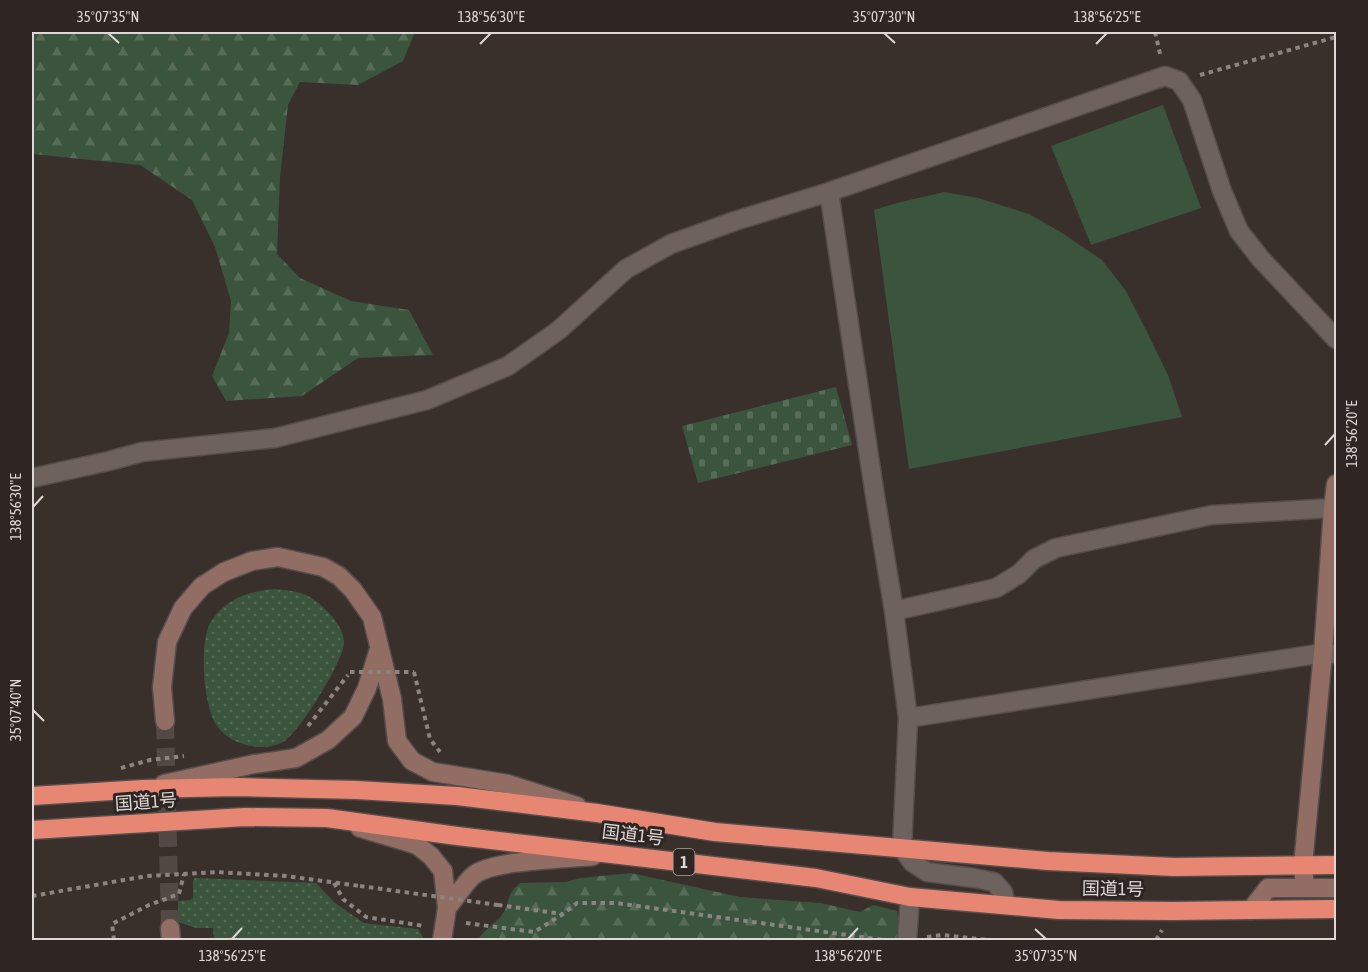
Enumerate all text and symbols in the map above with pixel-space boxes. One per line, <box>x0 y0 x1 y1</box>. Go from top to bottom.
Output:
text: 35°07'35"N <box>77 8 139 25</box>
text: 138°56'30"E <box>457 8 525 25</box>
text: 35°07'30"N <box>853 8 915 25</box>
text: 138°56'25"E <box>1073 8 1141 25</box>
text: 138°56'20"E <box>1343 400 1360 468</box>
text: 138°56'30"E <box>7 473 24 541</box>
text: 35°07'40"N <box>7 679 24 741</box>
street label: 国道1号 <box>114 789 178 814</box>
street label: 国道1号 <box>601 820 665 849</box>
road number: 1 <box>674 849 694 875</box>
street label: 国道1号 <box>1082 877 1144 900</box>
text: 138°56'25"E <box>198 947 266 964</box>
text: 138°56'20"E <box>814 947 882 964</box>
text: 35°07'35"N <box>1015 947 1077 964</box>

